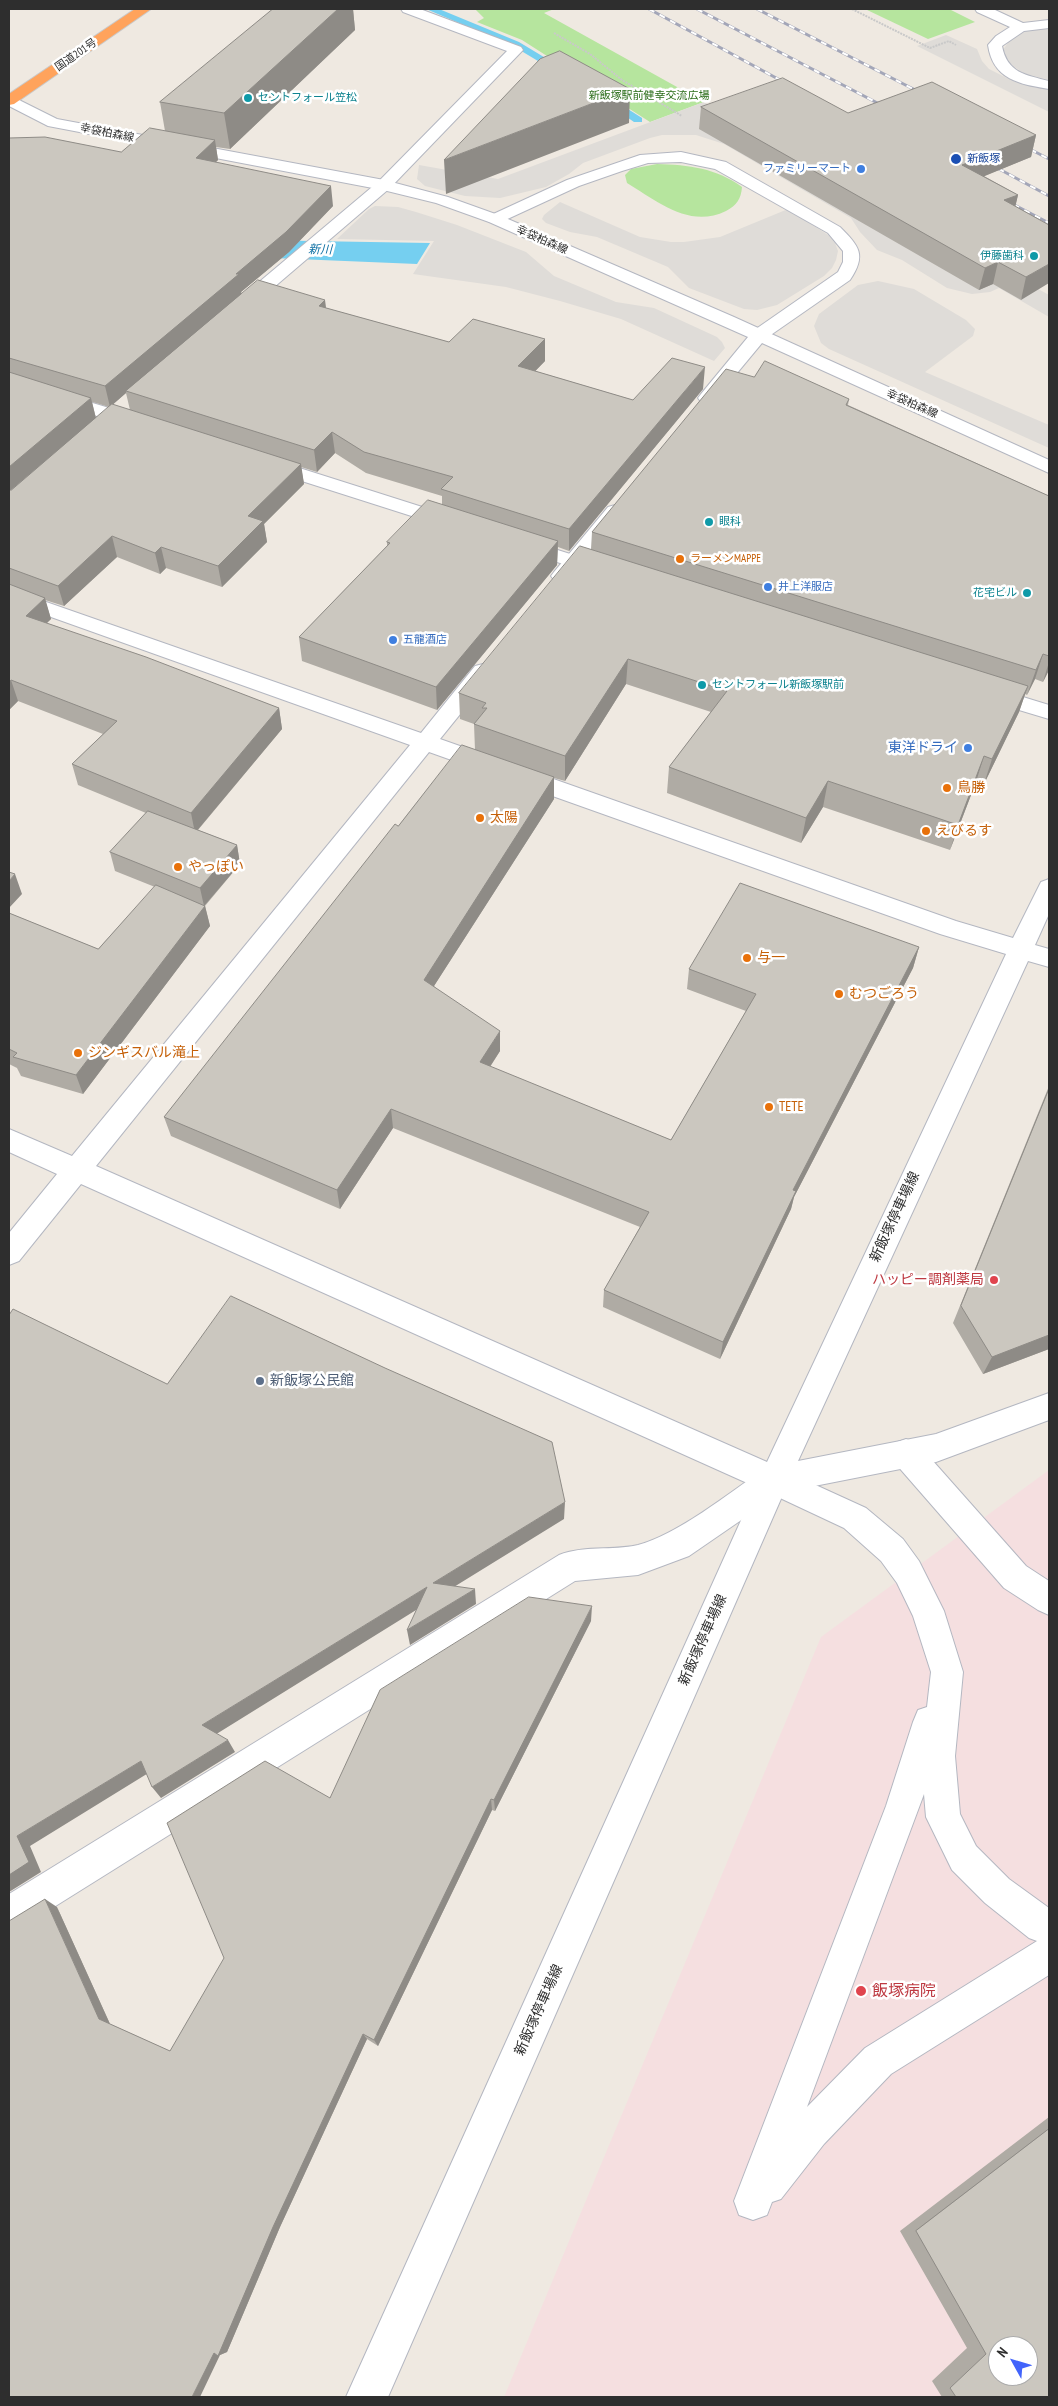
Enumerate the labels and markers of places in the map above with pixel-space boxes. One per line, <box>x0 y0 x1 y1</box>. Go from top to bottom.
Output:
place label: セントフォール笠松 <box>258 91 357 105</box>
marker: セントフォール笠松 <box>242 92 254 104</box>
marker: 新飯塚 <box>949 152 963 166</box>
place label: 新飯塚 <box>967 152 1000 166</box>
place label: ファミリーマート <box>763 162 851 176</box>
marker: ファミリーマート <box>855 163 867 175</box>
place label: 伊藤歯科 <box>980 249 1024 263</box>
marker: 伊藤歯科 <box>1028 250 1040 262</box>
place label: 眼科 <box>719 515 741 529</box>
marker: 眼科 <box>703 516 715 528</box>
place label: ラーメンMAPPE <box>690 552 761 566</box>
marker: ラーメンMAPPE <box>674 553 686 565</box>
place label: 井上洋服店 <box>778 580 833 594</box>
marker: 井上洋服店 <box>762 581 774 593</box>
place label: 花宅ビル <box>973 586 1017 600</box>
marker: 花宅ビル <box>1021 587 1033 599</box>
place label: 五龍酒店 <box>403 633 447 647</box>
marker: 五龍酒店 <box>387 634 399 646</box>
place label: セントフォール新飯塚駅前 <box>712 678 844 692</box>
marker: セントフォール新飯塚駅前 <box>696 679 708 691</box>
place label: 東洋ドライ <box>888 740 958 756</box>
marker: 東洋ドライ <box>962 742 974 754</box>
place label: 鳥勝 <box>957 780 985 796</box>
marker: 鳥勝 <box>941 782 953 794</box>
place label: 太陽 <box>490 810 518 826</box>
marker: 太陽 <box>474 812 486 824</box>
place label: えびるす <box>936 823 992 839</box>
marker: えびるす <box>920 825 932 837</box>
place label: やっぽい <box>188 859 244 875</box>
marker: やっぽい <box>172 861 184 873</box>
place label: 与一 <box>757 950 785 966</box>
marker: 与一 <box>741 952 753 964</box>
place label: むつごろう <box>849 986 919 1002</box>
marker: むつごろう <box>833 988 845 1000</box>
place label: ジンギスバル滝上 <box>88 1045 200 1061</box>
marker: ジンギスバル滝上 <box>72 1047 84 1059</box>
place label: TETE <box>779 1099 804 1115</box>
marker: TETE <box>763 1101 775 1113</box>
place label: ハッピー調剤薬局 <box>872 1272 984 1288</box>
marker: ハッピー調剤薬局 <box>988 1274 1000 1286</box>
place label: 新飯塚公民館 <box>270 1373 354 1389</box>
marker: 新飯塚公民館 <box>254 1375 266 1387</box>
place label: 飯塚病院 <box>872 1981 936 2001</box>
marker: 飯塚病院 <box>854 1984 868 1998</box>

